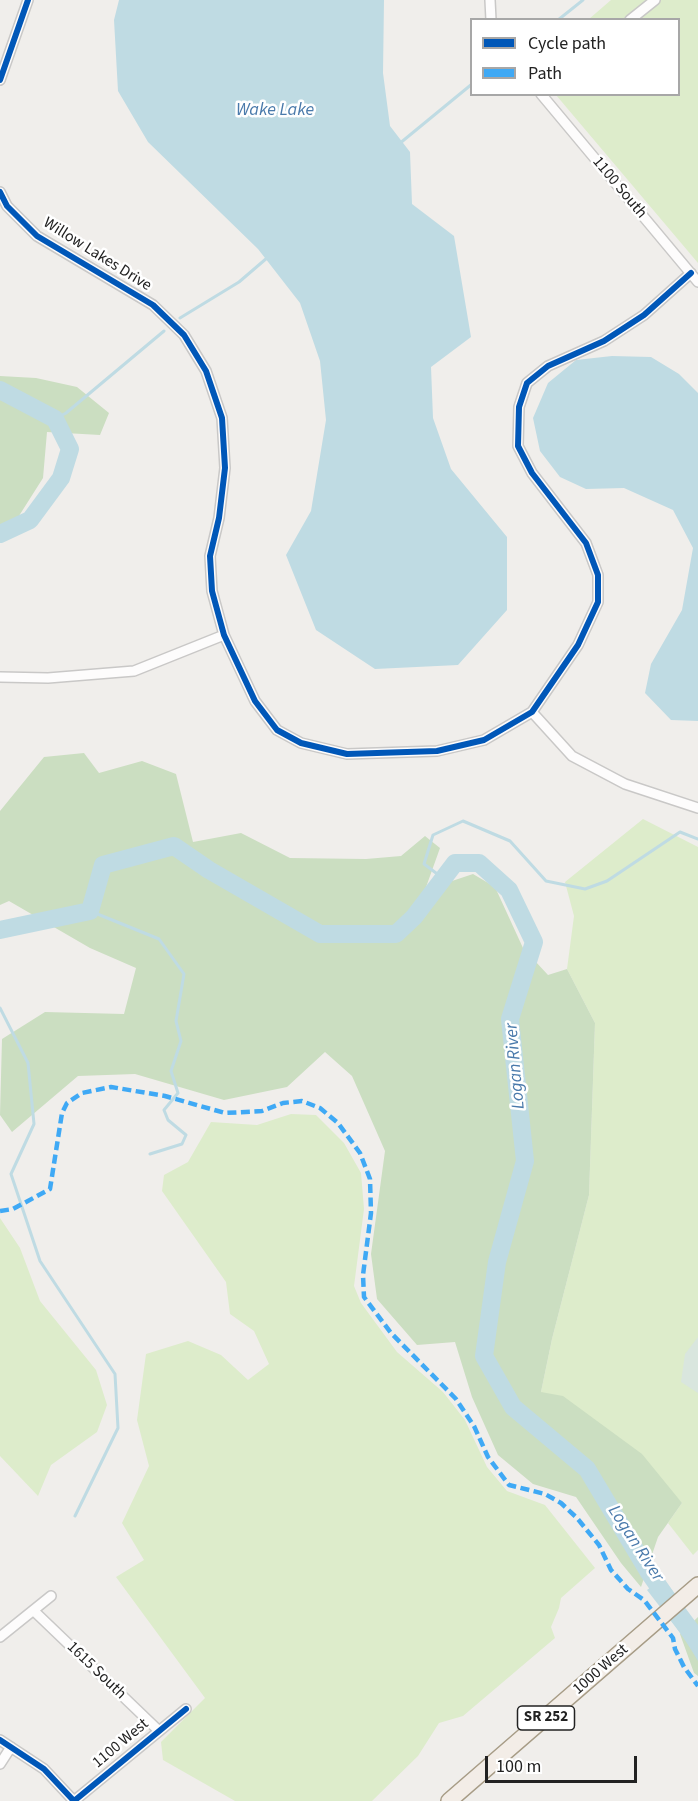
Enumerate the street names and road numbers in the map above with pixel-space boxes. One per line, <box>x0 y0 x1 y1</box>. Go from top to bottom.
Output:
street label: 1100 South <box>588 153 650 223</box>
street label: Willow Lakes Drive <box>39 214 155 296</box>
street label: 1615 South <box>62 1638 130 1704</box>
street label: 1000 West <box>569 1641 633 1699</box>
road number: SR 252 <box>518 1706 574 1730</box>
street label: 1100 West <box>89 1715 153 1773</box>

